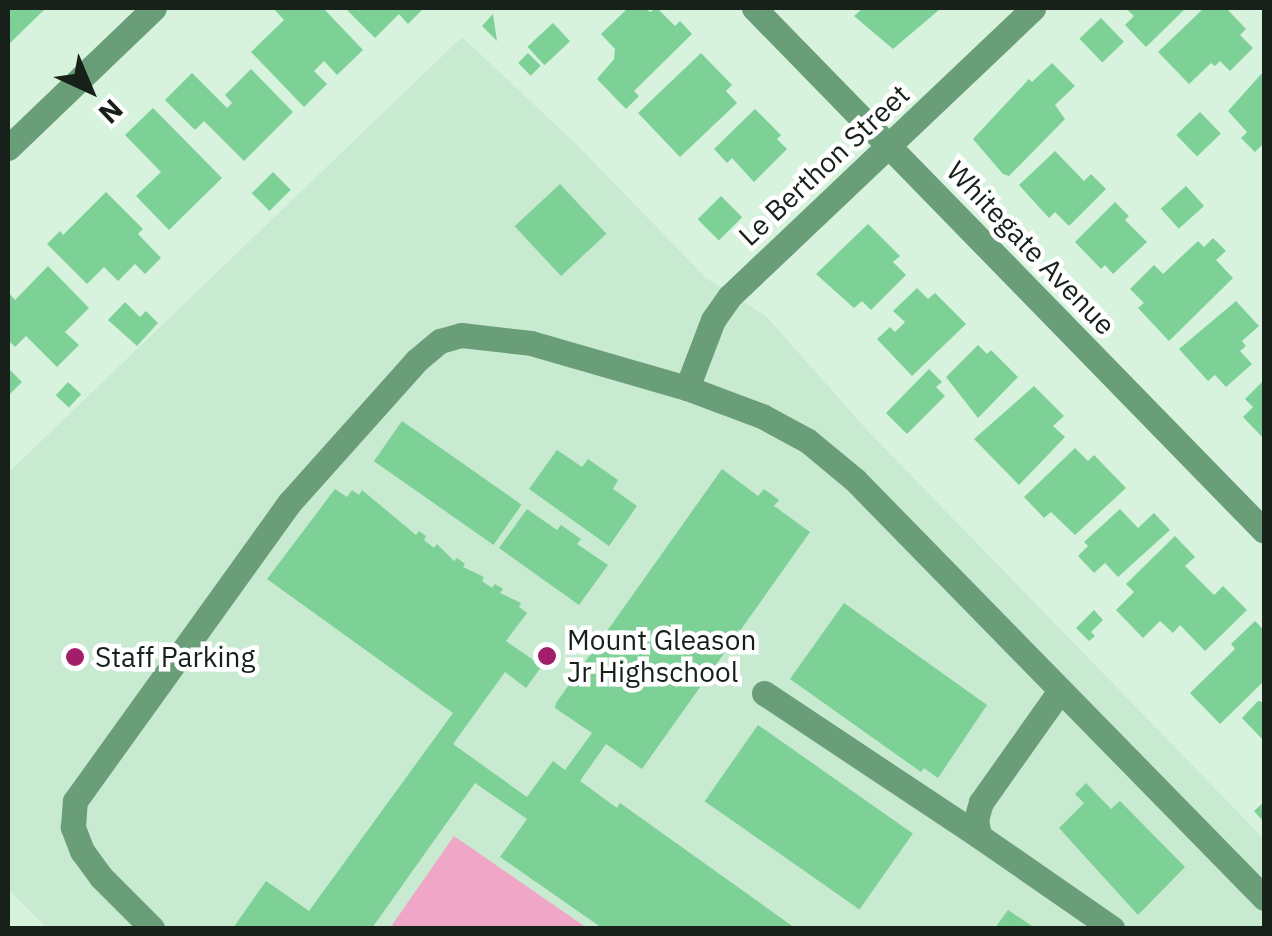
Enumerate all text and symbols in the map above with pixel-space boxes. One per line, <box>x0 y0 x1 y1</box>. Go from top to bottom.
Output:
north arrow <box>40 40 140 140</box>
street label: Le Berthon Street <box>732 78 916 252</box>
text: N <box>91 92 131 132</box>
street label: Whitegate Avenue <box>940 154 1122 342</box>
place label: Mount Gleason Jr Highschool <box>567 623 756 689</box>
place label: Staff Parking <box>95 640 255 674</box>
marker: Mount Gleason Jr Highschool <box>536 645 558 667</box>
marker: Staff Parking <box>64 646 86 668</box>

